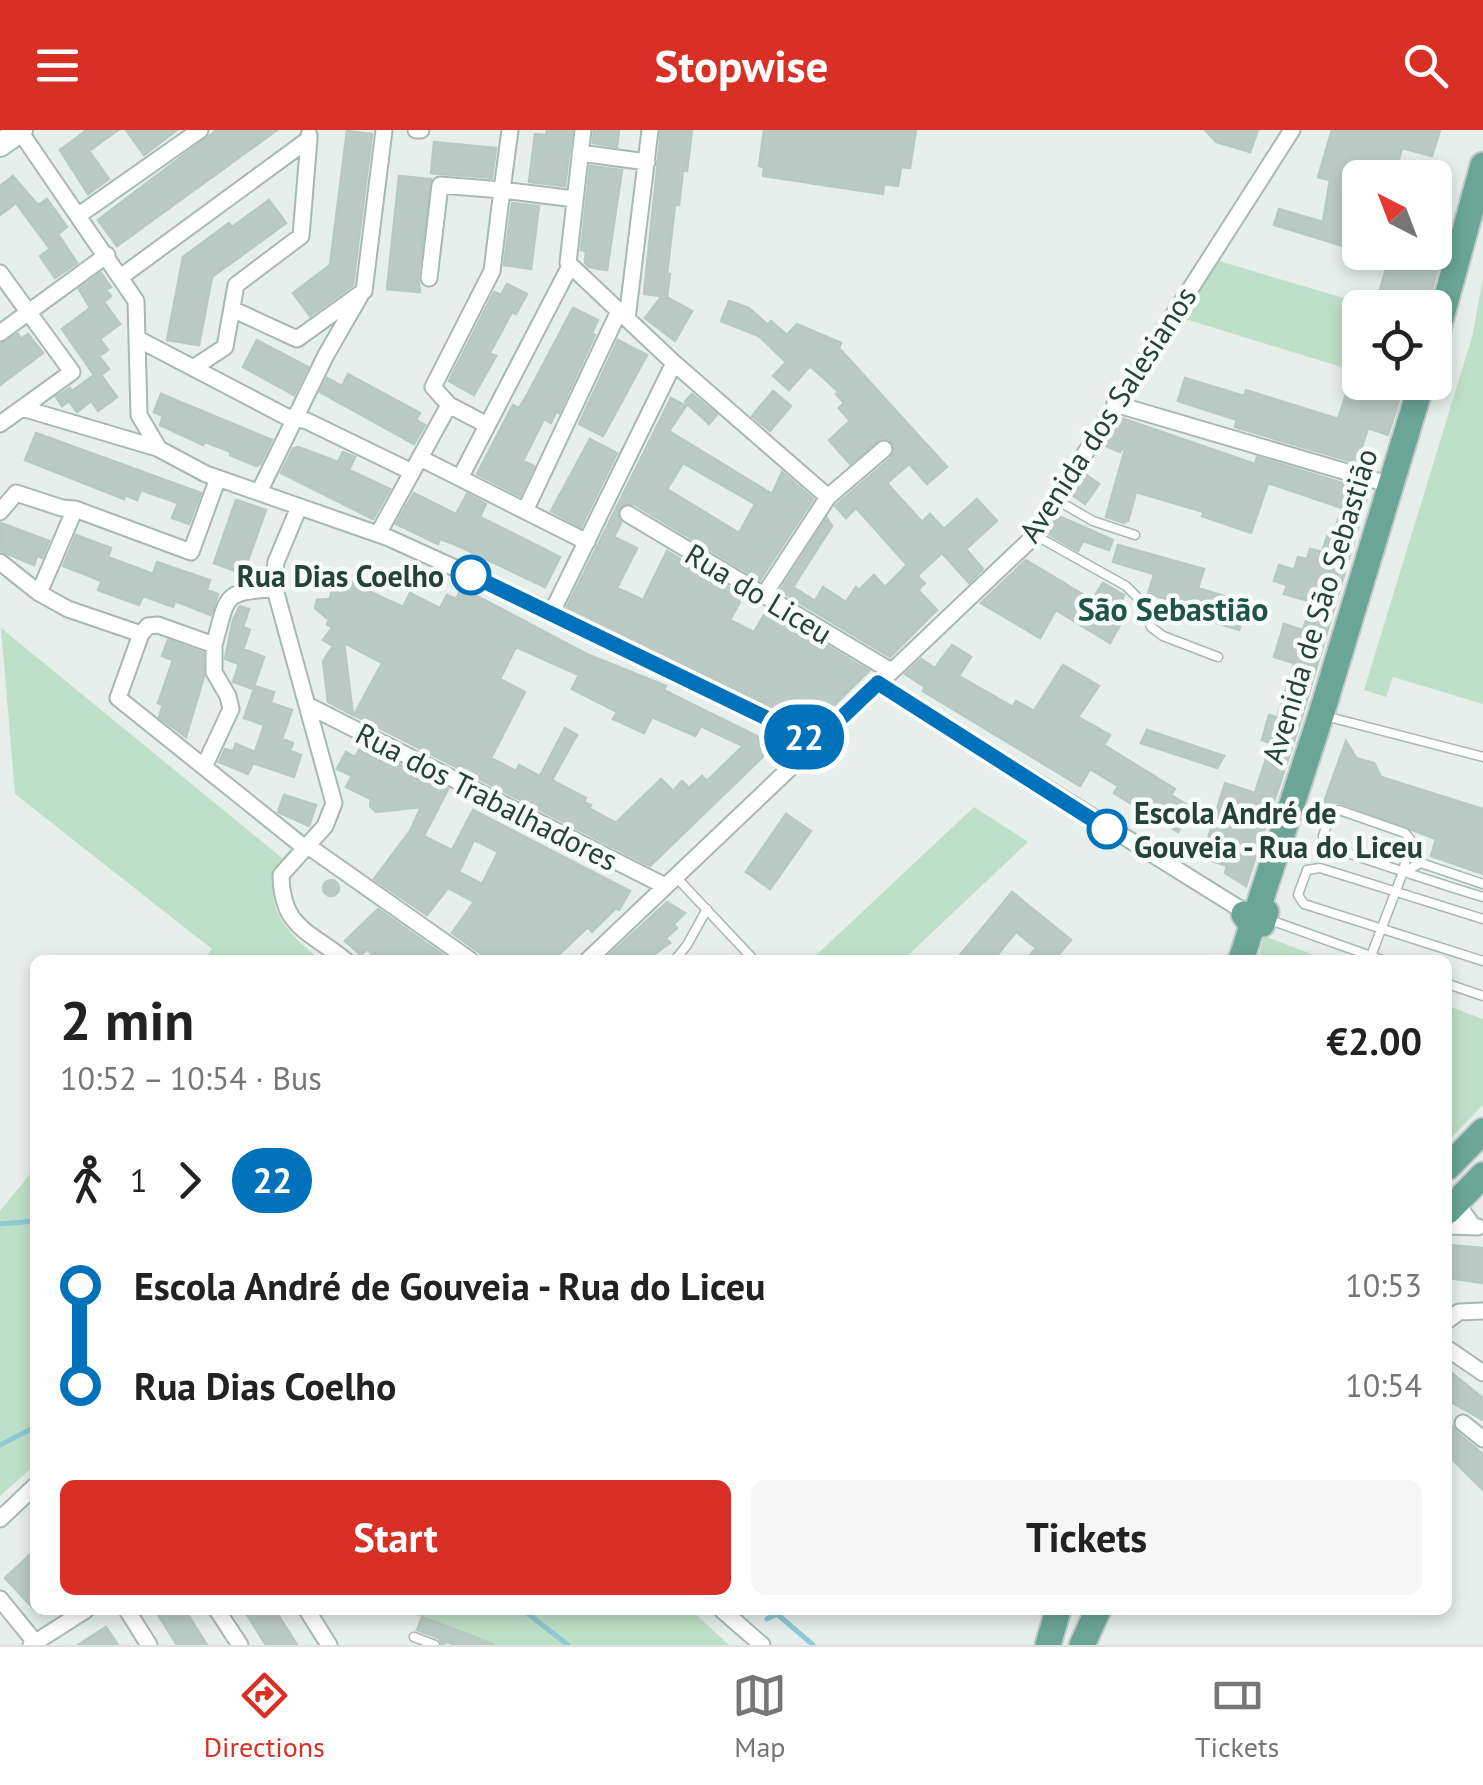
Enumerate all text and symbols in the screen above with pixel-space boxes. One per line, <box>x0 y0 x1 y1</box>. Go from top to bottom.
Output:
text: Stopwise <box>655 36 828 94</box>
icon: menu <box>30 38 85 93</box>
icon: search <box>1398 38 1453 93</box>
north arrow <box>1342 160 1452 270</box>
map controls <box>1342 160 1452 400</box>
street label: Avenida dos Salesianos <box>1010 279 1204 549</box>
button: locate <box>1342 290 1452 400</box>
street label: Avenida de São Sebastião <box>1252 444 1386 768</box>
street label: Rua do Liceu <box>678 534 840 652</box>
place label: Rua Dias Coelho <box>237 556 444 595</box>
marker: Rua Dias Coelho <box>452 556 490 594</box>
district label: São Sebastião <box>1078 588 1268 630</box>
line badge: 22 <box>759 704 849 770</box>
street label: Rua dos Trabalhadores <box>350 713 624 879</box>
text: 22 <box>784 714 824 760</box>
place label: Escola André de Gouveia - Rua do Liceu <box>1134 793 1423 866</box>
marker: Escola André de Gouveia - Rua do Liceu <box>1088 810 1126 848</box>
text: 2 min <box>60 984 194 1055</box>
text: €2.00 <box>1326 1016 1422 1065</box>
text: 10:52 – 10:54 · Bus <box>60 1057 322 1099</box>
icon: walk <box>60 1153 115 1208</box>
icon: forward <box>162 1153 217 1208</box>
text: 22 <box>252 1157 292 1203</box>
text: 1 <box>130 1159 147 1201</box>
text: Escola André de Gouveia - Rua do Liceu <box>134 1261 766 1310</box>
text: 10:53 <box>1345 1264 1422 1306</box>
text: Rua Dias Coelho <box>134 1361 396 1410</box>
text: 10:54 <box>1345 1364 1422 1406</box>
button: Start <box>60 1480 731 1595</box>
button: Tickets <box>751 1480 1422 1595</box>
tab: Directions <box>204 1668 325 1765</box>
tab: Map <box>732 1668 787 1765</box>
tab: Tickets <box>1195 1668 1279 1765</box>

